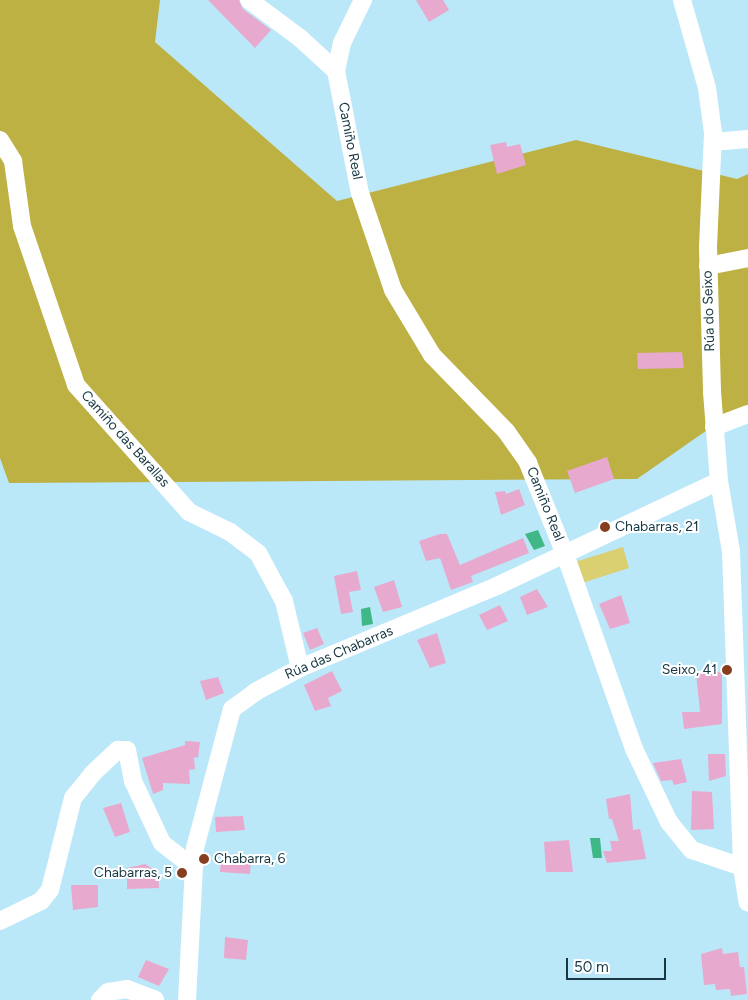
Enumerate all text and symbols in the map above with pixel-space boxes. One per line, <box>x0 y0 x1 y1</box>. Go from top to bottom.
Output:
street label: Camiño Real <box>334 101 366 181</box>
street label: Rúa do Seixo <box>699 270 719 352</box>
street label: Camiño das Barallas <box>77 387 173 491</box>
street label: Camiño Real <box>523 465 567 543</box>
place label: Chabarras, 21 <box>615 519 699 535</box>
marker: Chabarras, 21 <box>599 521 611 533</box>
street label: Rúa das Chabarras <box>282 623 396 683</box>
place label: Seixo, 41 <box>662 662 717 678</box>
marker: Seixo, 41 <box>721 664 733 676</box>
place label: Chabarra, 6 <box>214 851 286 867</box>
marker: Chabarra, 6 <box>198 853 210 865</box>
place label: Chabarras, 5 <box>94 865 172 881</box>
marker: Chabarras, 5 <box>176 867 188 879</box>
scale bar <box>568 948 668 980</box>
text: 50 m <box>574 958 609 976</box>

